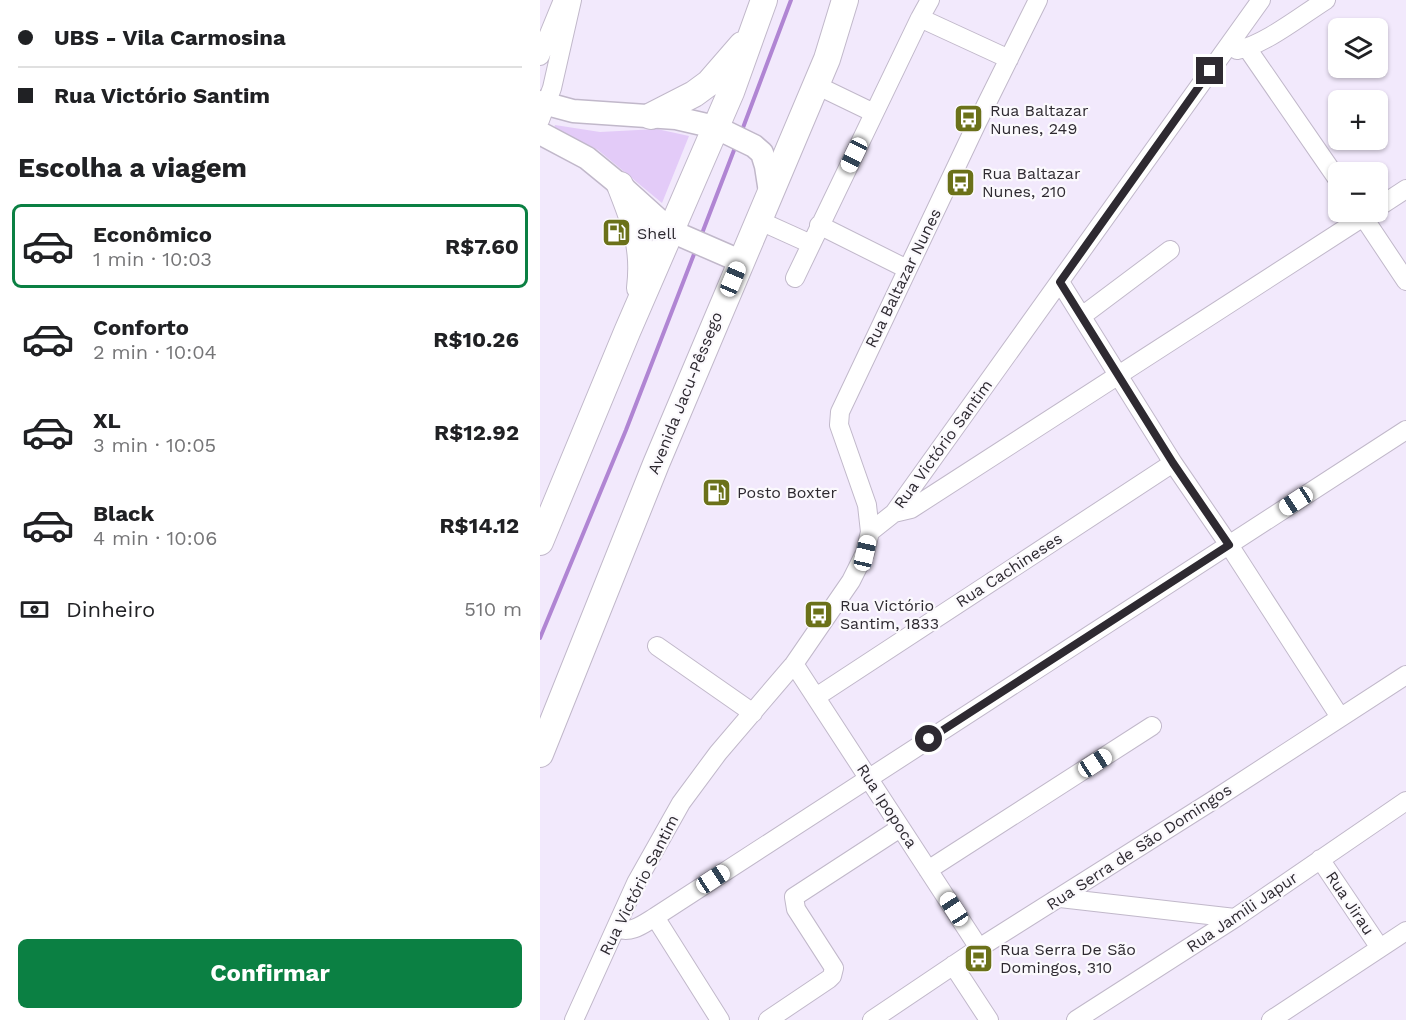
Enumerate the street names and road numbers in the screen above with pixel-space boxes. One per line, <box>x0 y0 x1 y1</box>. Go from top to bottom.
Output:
street label: Rua Baltazar Nunes <box>861 205 945 351</box>
street label: Avenida Jacu-Pêssego <box>644 309 726 477</box>
street label: Rua Victório Santim <box>890 376 996 512</box>
street label: Rua Cachineses <box>952 529 1066 611</box>
street label: Rua Ipopoca <box>853 760 921 852</box>
street label: Rua Serra de São Domingos <box>1043 780 1235 914</box>
street label: Rua Victório Santim <box>595 812 683 958</box>
street label: Rua Jamili Japur <box>1183 868 1302 956</box>
street label: Rua Jirau <box>1322 868 1378 938</box>

